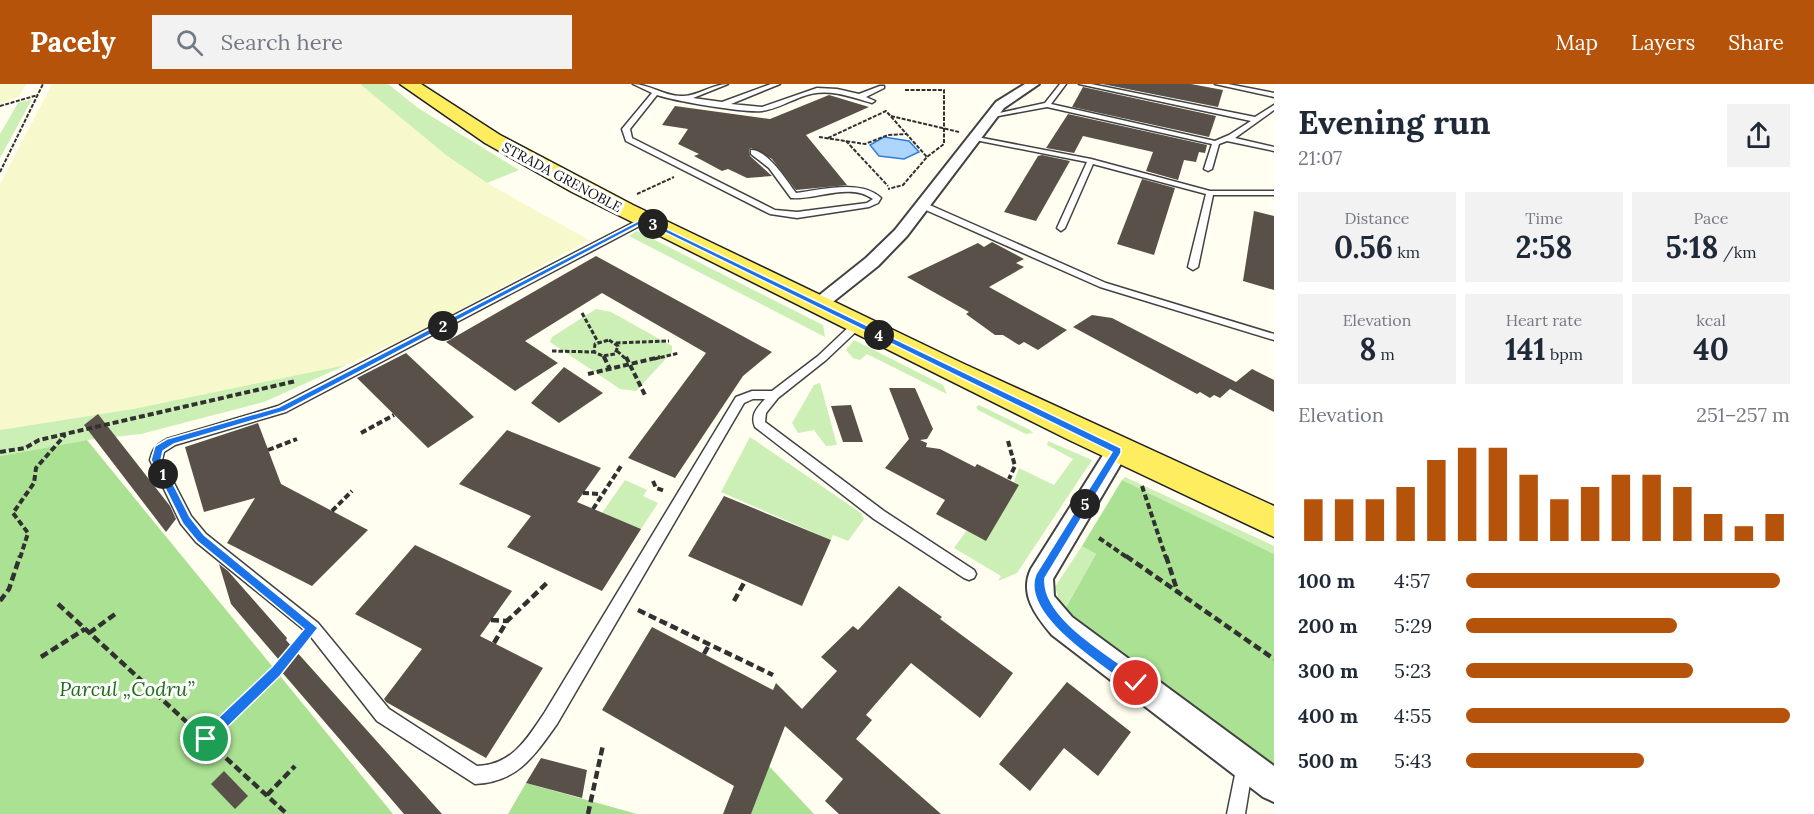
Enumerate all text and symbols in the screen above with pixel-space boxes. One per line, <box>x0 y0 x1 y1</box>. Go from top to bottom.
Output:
search box <box>152 15 572 69</box>
text: Pacely <box>30 24 116 60</box>
icon: search <box>173 26 206 59</box>
text: Search here <box>221 28 343 56</box>
text: Map <box>1555 29 1598 56</box>
text: Layers <box>1631 29 1695 56</box>
text: Share <box>1728 29 1784 56</box>
text: Evening run <box>1298 101 1490 143</box>
button: share <box>1727 104 1790 167</box>
street label: STRADA GRENOBLE <box>499 138 625 216</box>
text: 21:07 <box>1298 145 1342 170</box>
text: Distance <box>1344 208 1410 228</box>
text: Time <box>1525 208 1563 228</box>
text: Pace <box>1694 208 1728 228</box>
pin: 3 <box>638 209 668 239</box>
text: 3 <box>649 214 657 234</box>
text: 0.56 <box>1334 228 1393 266</box>
text: 2:58 <box>1516 228 1572 266</box>
text: 5:18 <box>1665 228 1718 266</box>
text: km <box>1393 242 1420 262</box>
text: /km <box>1718 242 1757 262</box>
text: Elevation <box>1343 310 1411 330</box>
text: Heart rate <box>1506 310 1582 330</box>
text: kcal <box>1696 310 1726 330</box>
pin: 2 <box>428 311 458 341</box>
text: 2 <box>439 316 447 336</box>
pin: 4 <box>864 320 894 350</box>
text: 4 <box>875 325 883 345</box>
text: 8 <box>1359 330 1376 368</box>
text: 141 <box>1505 330 1546 368</box>
text: 40 <box>1693 330 1729 368</box>
text: m <box>1376 344 1395 364</box>
text: bpm <box>1546 344 1583 364</box>
text: Elevation <box>1298 402 1384 427</box>
text: 251–257 m <box>1696 402 1790 427</box>
pin: 1 <box>148 459 178 489</box>
text: 1 <box>160 464 166 484</box>
pin: 5 <box>1070 489 1100 519</box>
text: 5 <box>1081 494 1089 514</box>
text: 100 m <box>1298 568 1355 593</box>
text: 4:57 <box>1394 568 1430 593</box>
text: 200 m <box>1298 613 1358 638</box>
text: 5:29 <box>1394 613 1432 638</box>
pin <box>1110 657 1161 708</box>
text: 300 m <box>1298 658 1358 683</box>
text: 5:23 <box>1394 658 1431 683</box>
icon: check <box>1119 666 1152 699</box>
park label: Parcul „Codru” <box>59 676 195 701</box>
text: 400 m <box>1298 703 1358 728</box>
text: 4:55 <box>1394 703 1432 728</box>
pin <box>180 713 231 764</box>
icon: arrive <box>189 722 222 755</box>
text: 500 m <box>1298 748 1358 773</box>
text: 5:43 <box>1394 748 1432 773</box>

